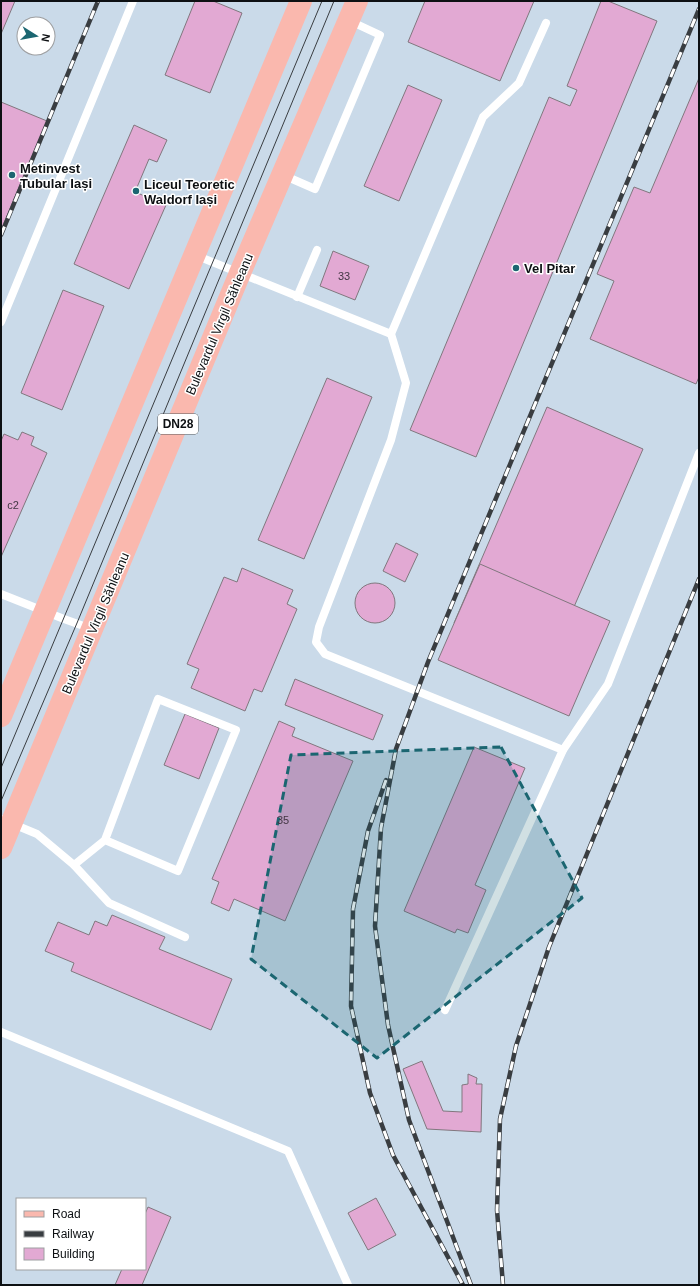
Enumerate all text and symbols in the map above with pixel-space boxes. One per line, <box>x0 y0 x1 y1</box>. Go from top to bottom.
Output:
north arrow <box>16 16 56 56</box>
text: N <box>39 33 52 43</box>
place label: Metinvest Tubular Iași <box>20 161 92 191</box>
marker: Metinvest Tubular Iași <box>7 170 17 180</box>
place label: Liceul Teoretic Waldorf Iași <box>144 177 235 207</box>
marker: Liceul Teoretic Waldorf Iași <box>131 186 141 196</box>
street label: Bulevardul Virgil Săhleanu <box>183 251 256 397</box>
place label: Vel Pitar <box>524 261 575 276</box>
marker: Vel Pitar <box>511 263 521 273</box>
house number: 33 <box>338 270 350 282</box>
road number: DN28 <box>158 414 198 434</box>
house number: c2 <box>7 499 19 511</box>
street label: Bulevardul Virgil Săhleanu <box>59 550 132 696</box>
house number: 35 <box>277 814 289 826</box>
legend <box>16 1198 146 1270</box>
text: Road <box>52 1207 81 1221</box>
text: Railway <box>52 1227 94 1241</box>
text: Building <box>52 1247 95 1261</box>

